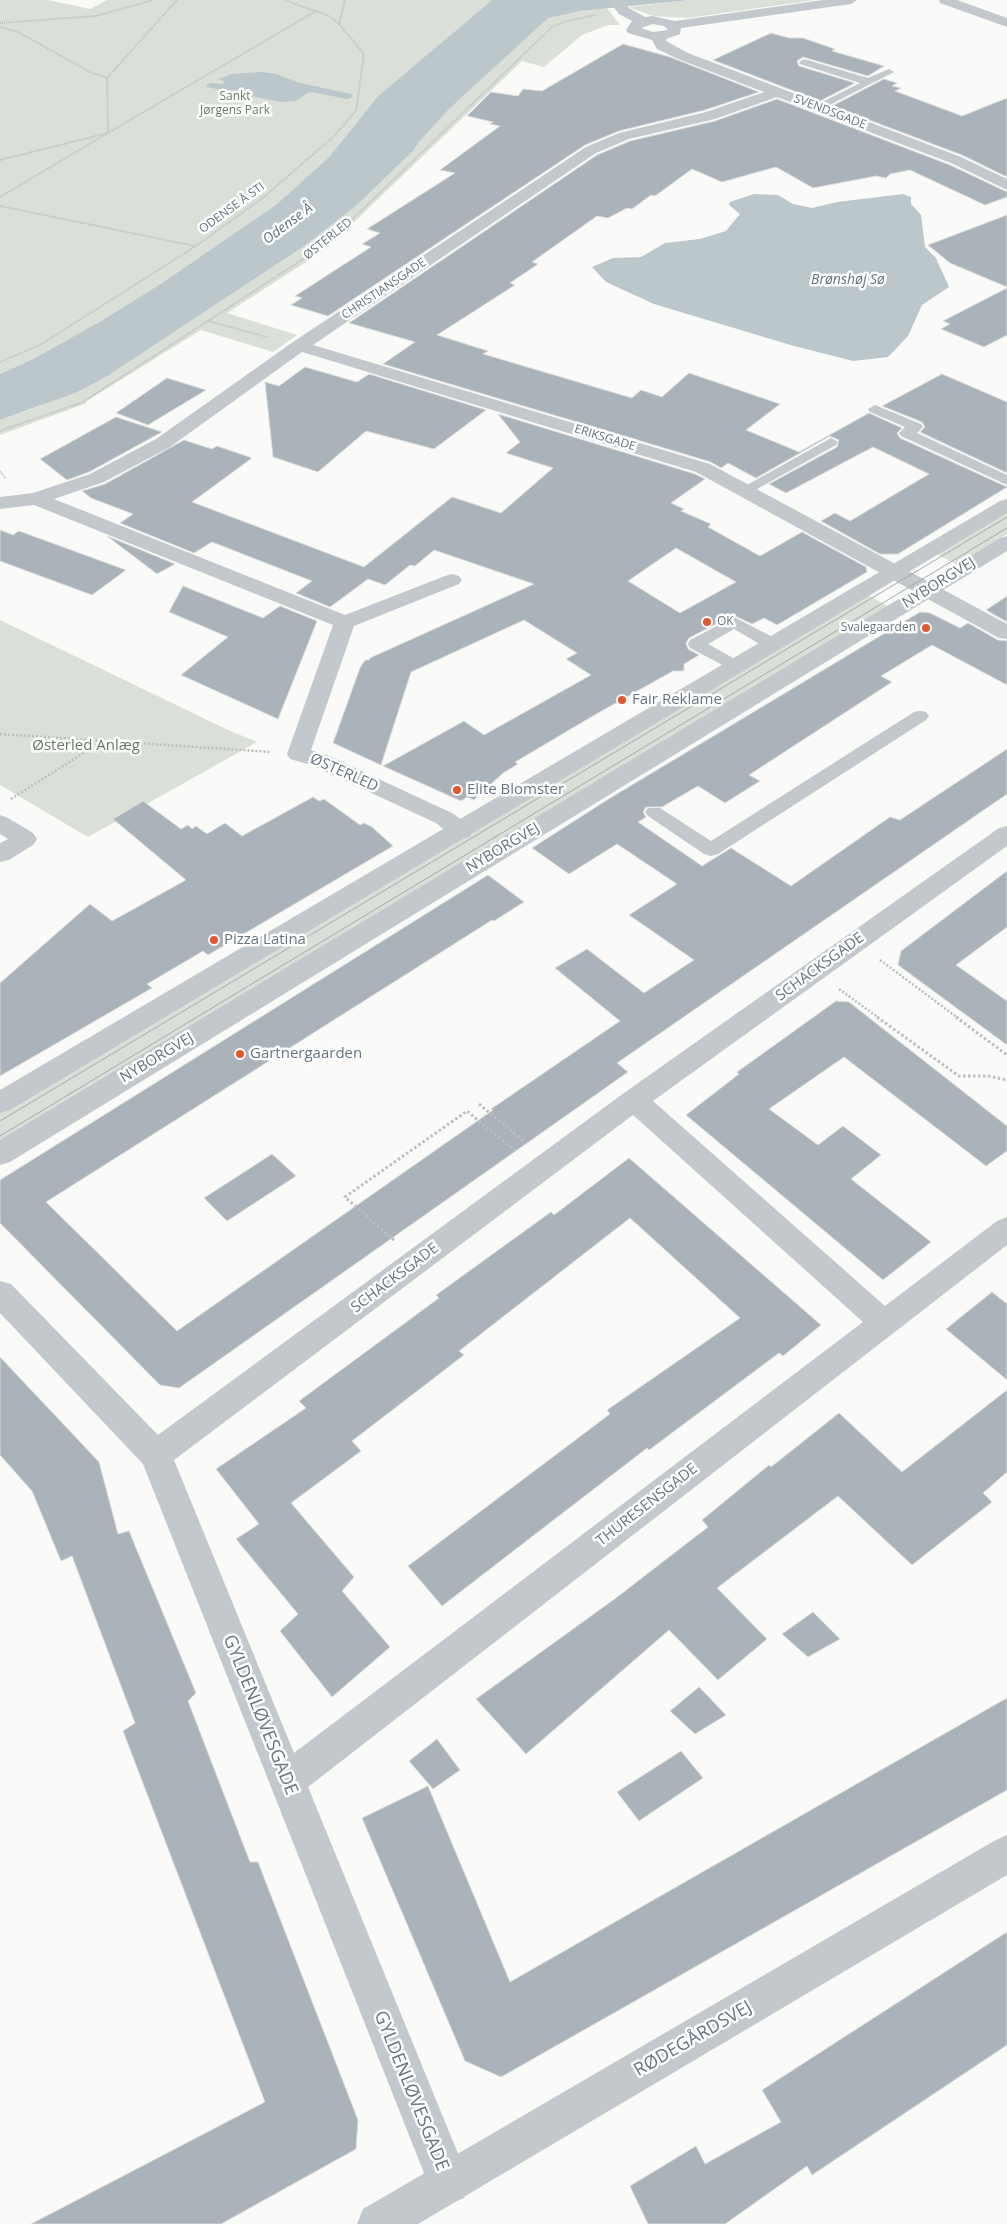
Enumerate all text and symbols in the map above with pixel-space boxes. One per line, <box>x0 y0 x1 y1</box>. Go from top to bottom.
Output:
park label: Sankt Jørgens Park <box>200 90 270 118</box>
street label: SVENDSGADE <box>792 92 868 132</box>
street label: ODENSE Å STI <box>196 179 268 237</box>
water label: Odense Å <box>260 200 316 248</box>
street label: ØSTERLED <box>301 215 355 263</box>
street label: CHRISTIANSGADE <box>339 255 429 323</box>
water label: Brønshøj Sø <box>811 272 885 288</box>
street label: ERIKSGADE <box>573 422 637 454</box>
street label: NYBORGVEJ <box>899 554 979 612</box>
place label: OK <box>717 615 734 629</box>
marker: OK <box>701 616 713 628</box>
place label: Svalegaarden <box>841 621 916 635</box>
marker: Svalegaarden <box>920 622 932 634</box>
place label: Fair Reklame <box>632 691 722 709</box>
marker: Fair Reklame <box>616 694 628 706</box>
park label: Østerled Anlæg <box>32 737 140 755</box>
street label: ØSTERLED <box>307 750 381 796</box>
place label: Elite Blomster <box>467 781 564 799</box>
marker: Elite Blomster <box>451 784 463 796</box>
street label: NYBORGVEJ <box>463 819 543 877</box>
street label: SCHACKSGADE <box>772 929 868 1005</box>
place label: Pizza Latina <box>224 931 306 949</box>
marker: Pizza Latina <box>208 934 220 946</box>
street label: NYBORGVEJ <box>117 1029 197 1087</box>
place label: Gartnergaarden <box>250 1045 362 1063</box>
marker: Gartnergaarden <box>234 1048 246 1060</box>
street label: SCHACKSGADE <box>348 1239 442 1317</box>
street label: THURESENSGADE <box>593 1460 701 1550</box>
street label: GYLDENLØVESGADE <box>218 1632 302 1798</box>
street label: RØDEGÅRDSVEJ <box>630 1997 756 2081</box>
street label: GYLDENLØVESGADE <box>369 2008 453 2174</box>

